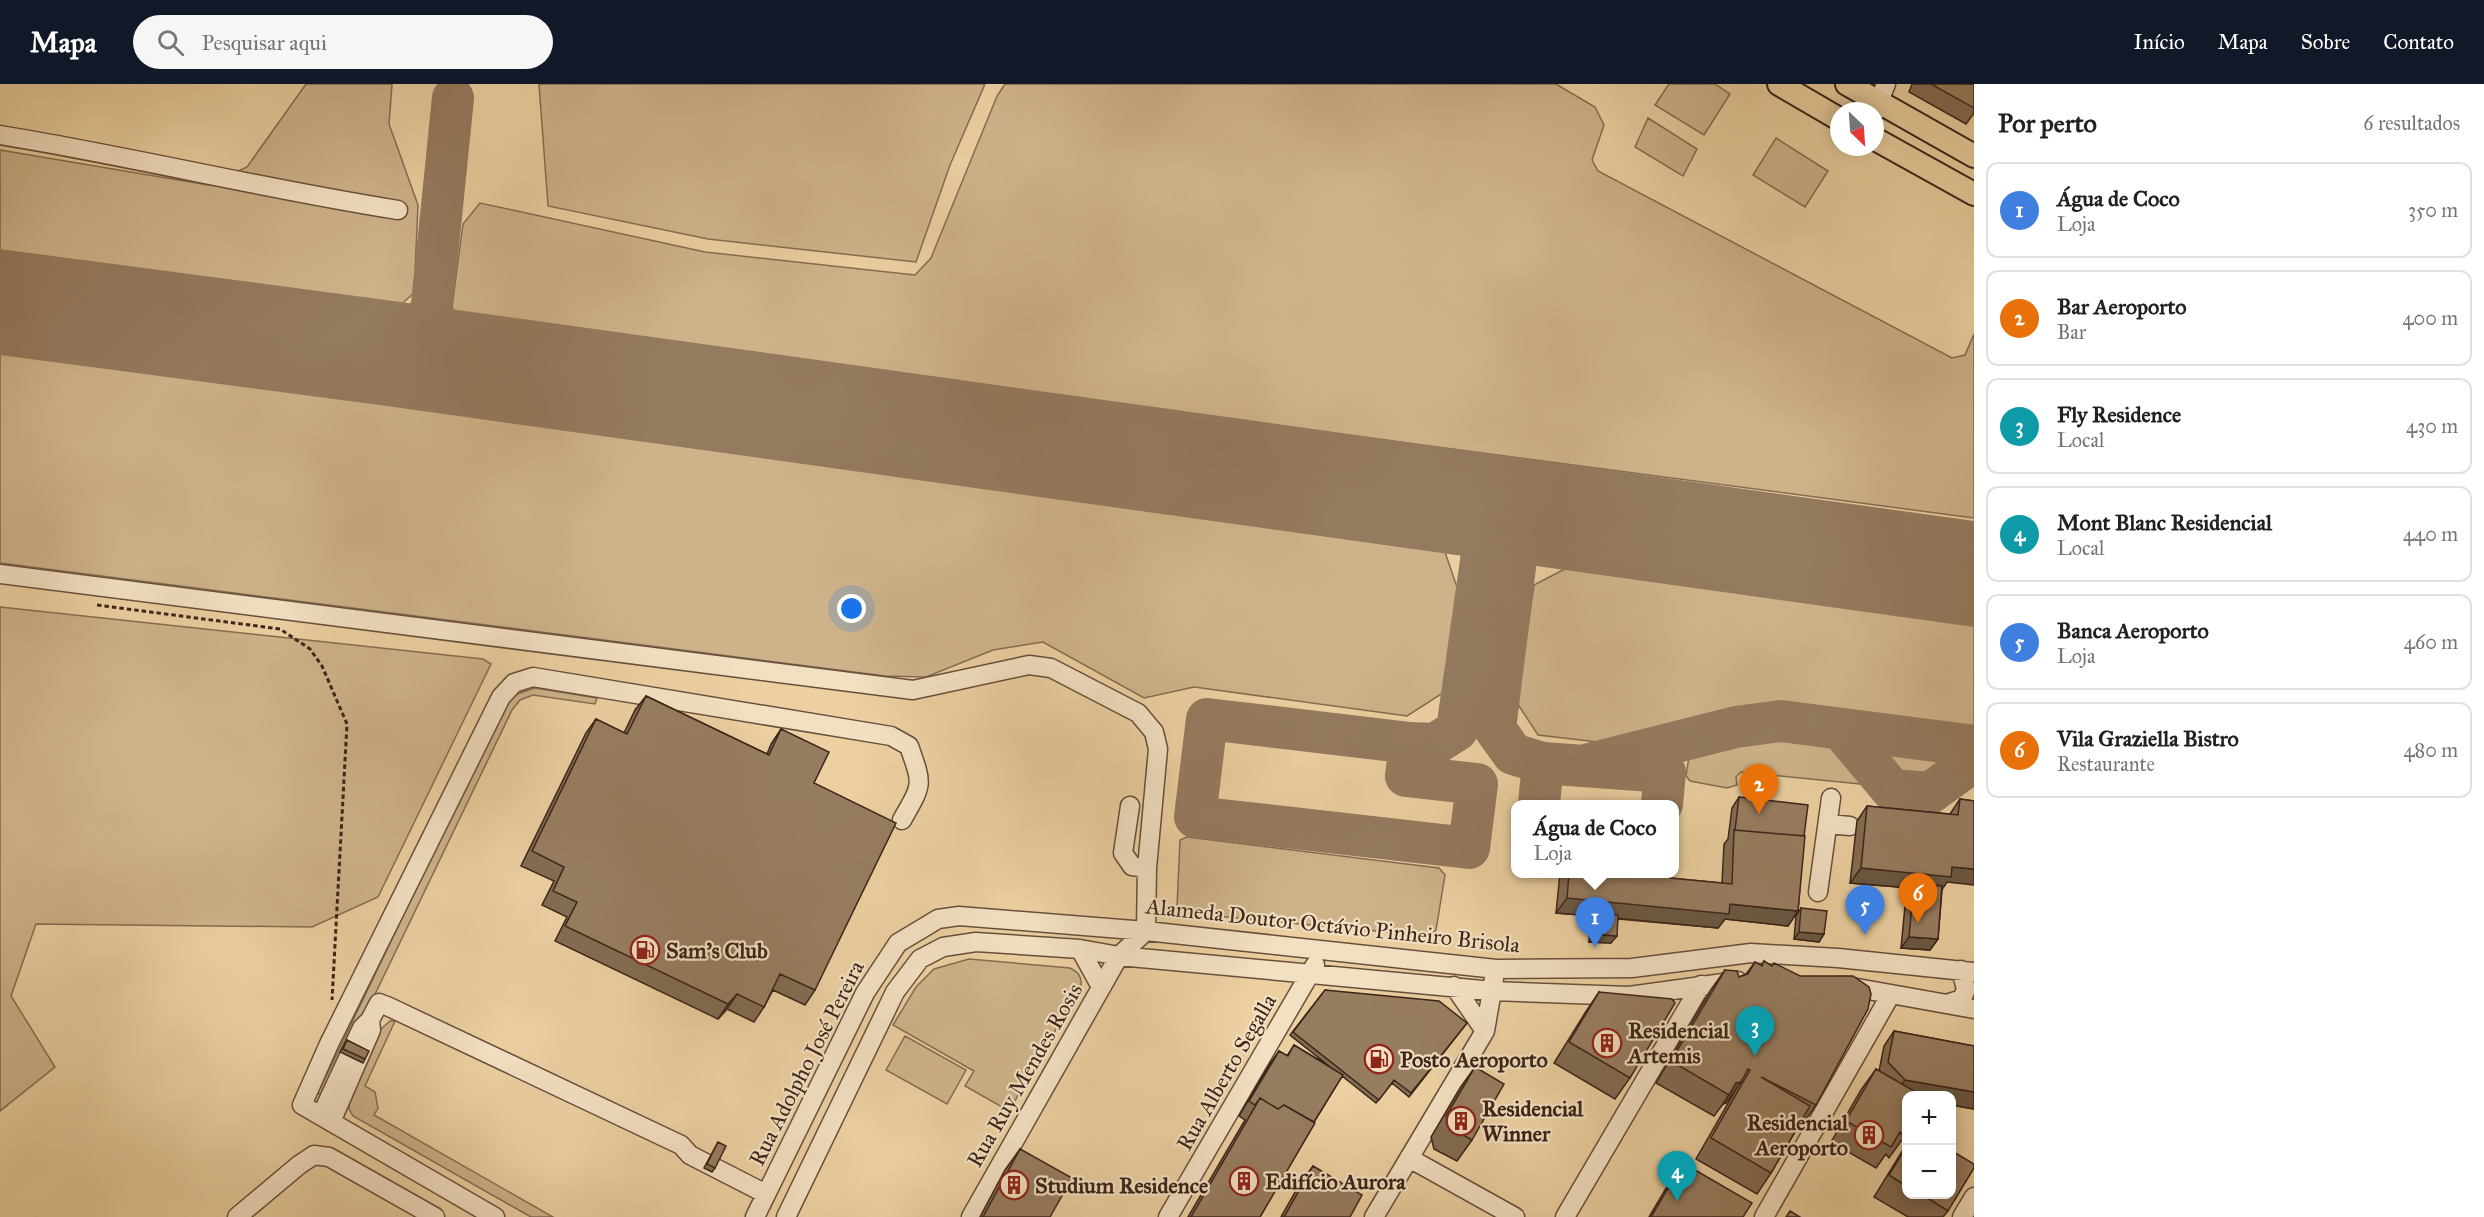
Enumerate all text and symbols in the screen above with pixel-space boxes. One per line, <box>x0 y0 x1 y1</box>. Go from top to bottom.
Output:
search box <box>133 15 553 69</box>
text: Mapa <box>30 25 97 60</box>
icon: search <box>154 26 187 59</box>
text: Pesquisar aqui <box>202 29 327 56</box>
text: Início <box>2134 29 2185 55</box>
text: Mapa <box>2218 29 2268 55</box>
text: Sobre <box>2301 29 2350 55</box>
text: Contato <box>2383 29 2454 55</box>
north arrow <box>1830 102 1884 156</box>
text: Por perto <box>1998 107 2097 139</box>
text: 6 resultados <box>2363 111 2460 135</box>
text: Água de Coco <box>2057 185 2180 212</box>
text: 1 <box>2016 198 2023 222</box>
text: 350 m <box>2408 198 2458 222</box>
text: Loja <box>2057 212 2095 236</box>
text: Bar Aeroporto <box>2057 293 2187 320</box>
text: 2 <box>2015 306 2024 330</box>
text: 400 m <box>2402 306 2458 330</box>
text: Bar <box>2057 320 2086 344</box>
text: Fly Residence <box>2057 401 2181 428</box>
text: 3 <box>2016 414 2024 438</box>
text: 430 m <box>2406 414 2458 438</box>
text: Local <box>2057 428 2104 452</box>
text: Mont Blanc Residencial <box>2057 509 2272 536</box>
text: 4 <box>2014 522 2025 546</box>
text: 440 m <box>2403 522 2458 546</box>
text: Local <box>2057 536 2104 560</box>
your location <box>837 594 866 623</box>
text: Banca Aeroporto <box>2057 617 2209 644</box>
text: 5 <box>2015 630 2024 654</box>
text: 460 m <box>2404 630 2458 654</box>
text: Loja <box>2057 644 2095 668</box>
text: Vila Graziella Bistro <box>2057 725 2239 752</box>
text: 6 <box>2014 738 2025 762</box>
text: 480 m <box>2403 738 2458 762</box>
text: Restaurante <box>2057 752 2155 776</box>
pin: 2 <box>1740 764 1778 814</box>
popup <box>1511 800 1679 878</box>
text: Água de Coco <box>1534 814 1656 841</box>
text: Loja <box>1534 841 1572 865</box>
pin: 6 <box>1898 874 1938 923</box>
pin: 5 <box>1846 886 1884 935</box>
street label: Alameda Doutor Octávio Pinheiro Brisola <box>1144 892 1522 959</box>
pin: 1 <box>1576 898 1614 947</box>
fuel station icon: Sam's Club <box>629 934 661 966</box>
place label: Sam's Club <box>666 937 768 964</box>
street label: Rua Adolpho José Pereira <box>743 956 870 1170</box>
street label: Rua Ruy Mendes Rosis <box>961 978 1088 1172</box>
street label: Rua Alberto Segalla <box>1171 989 1283 1155</box>
pin: 3 <box>1736 1006 1774 1056</box>
place label: Residencial Artemis <box>1626 1017 1730 1069</box>
building icon: Residencial Artemis <box>1591 1027 1623 1059</box>
fuel station icon: Posto Aeroporto <box>1363 1043 1395 1075</box>
place label: Posto Aeroporto <box>1400 1046 1548 1073</box>
map controls <box>1902 1091 1956 1199</box>
button: + <box>1902 1091 1956 1145</box>
place label: Residencial Winner <box>1482 1095 1584 1147</box>
building icon: Residencial Winner <box>1445 1105 1477 1137</box>
place label: Residencial Aeroporto <box>1747 1109 1849 1161</box>
building icon: Residencial Aeroporto <box>1853 1119 1885 1151</box>
button: − <box>1902 1145 1956 1199</box>
pin: 4 <box>1658 1152 1696 1201</box>
building icon: Edifício Aurora <box>1228 1165 1260 1197</box>
place label: Edifício Aurora <box>1265 1168 1406 1195</box>
building icon: Studium Residence <box>998 1169 1030 1201</box>
place label: Studium Residence <box>1035 1172 1208 1199</box>

